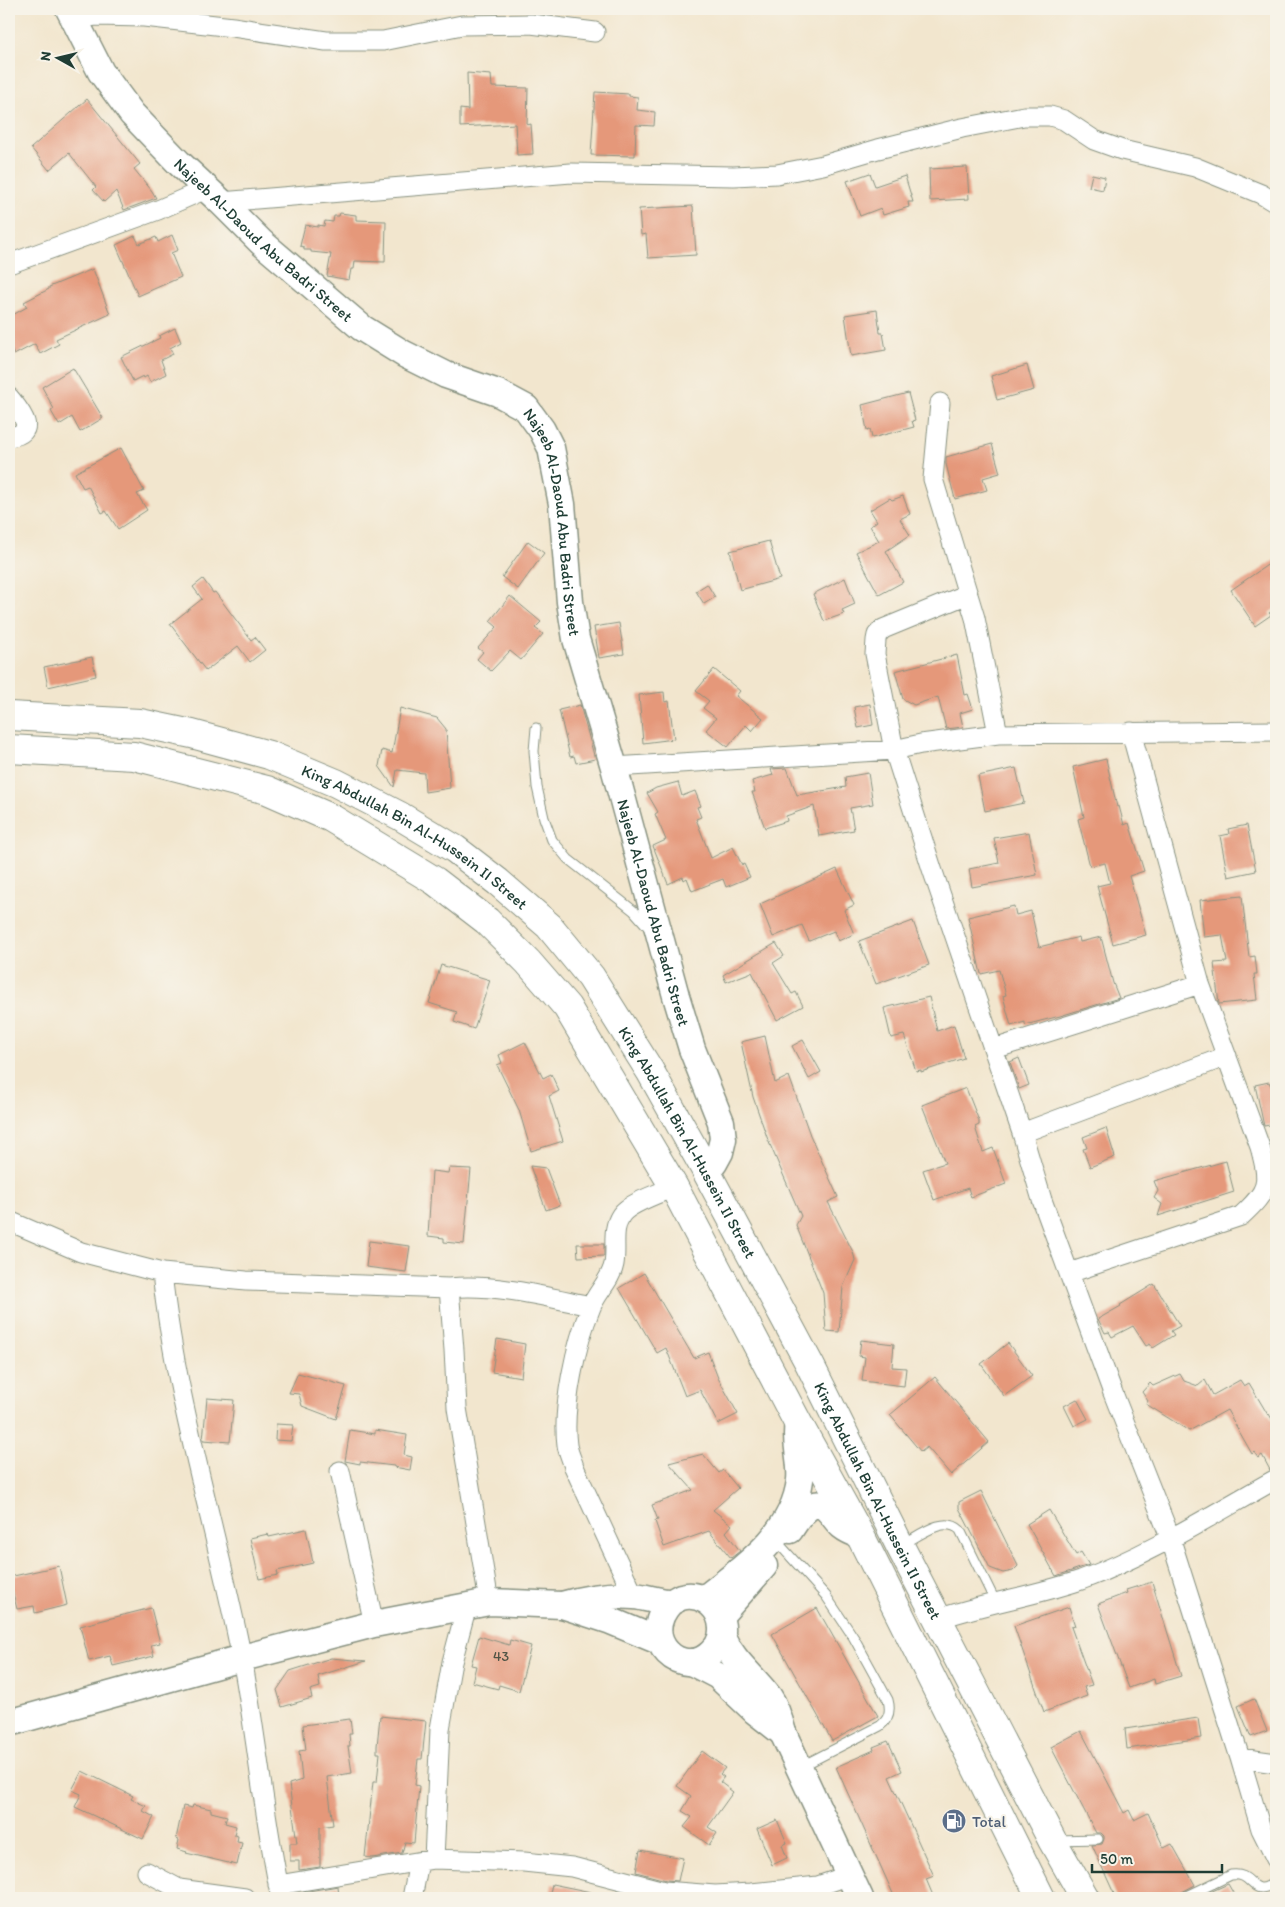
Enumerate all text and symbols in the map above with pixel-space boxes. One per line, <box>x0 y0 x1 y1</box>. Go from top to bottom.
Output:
north arrow <box>32 32 82 82</box>
text: N <box>37 50 55 62</box>
street label: Najeeb Al-Daoud Abu Badri Street <box>170 154 357 326</box>
street label: Najeeb Al-Daoud Abu Badri Street <box>520 404 585 637</box>
street label: King Abdullah Bin Al-Hussein II Street <box>299 760 532 913</box>
street label: Najeeb Al-Daoud Abu Badri Street <box>614 797 694 1028</box>
street label: King Abdullah Bin Al-Hussein II Street <box>615 1023 760 1261</box>
street label: King Abdullah Bin Al-Hussein II Street <box>810 1379 946 1622</box>
house number: 43 <box>493 1648 509 1665</box>
fuel station icon: Total <box>941 1808 967 1834</box>
place label: Total <box>972 1812 1006 1831</box>
scale bar <box>1092 1842 1222 1874</box>
text: 50 m <box>1100 1850 1133 1868</box>

